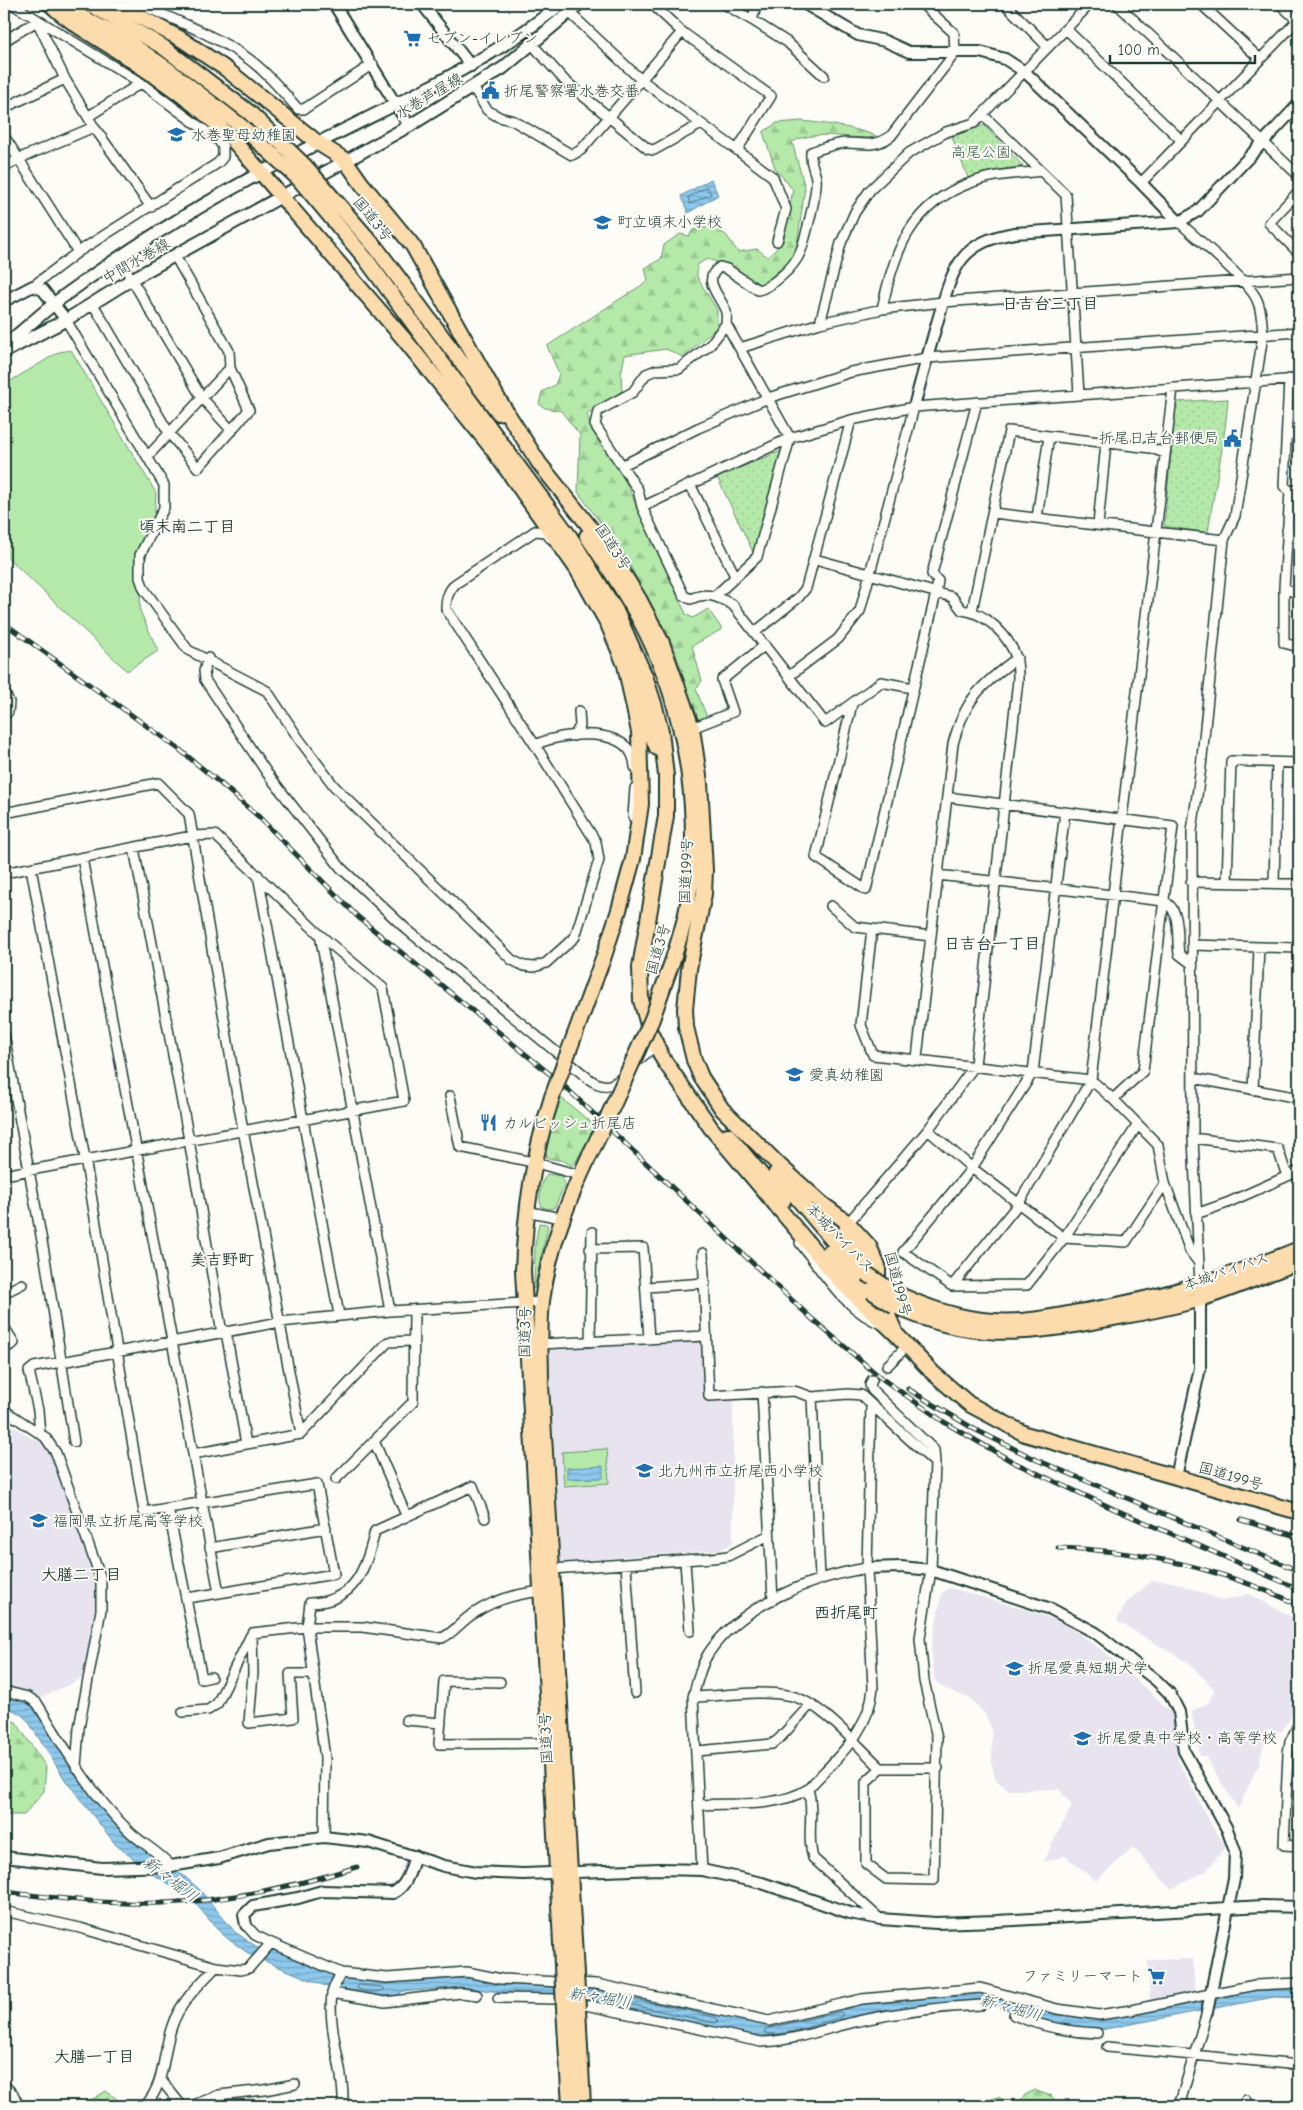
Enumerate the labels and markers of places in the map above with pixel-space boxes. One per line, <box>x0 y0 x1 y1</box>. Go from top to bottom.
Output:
supermarket icon: セブン-イレブン <box>403 28 423 48</box>
place label: セブン-イレブン <box>427 29 538 47</box>
public building icon: 折尾警察署水巻交番 <box>480 81 500 101</box>
place label: 折尾警察署水巻交番 <box>504 82 639 100</box>
school or university icon: 水巻聖母幼稚園 <box>167 125 187 145</box>
place label: 水巻聖母幼稚園 <box>191 126 296 144</box>
school or university icon: 町立頃末小学校 <box>593 212 613 232</box>
place label: 町立頃末小学校 <box>617 213 722 231</box>
public building icon: 折尾日吉台郵便局 <box>1223 428 1243 448</box>
place label: 折尾日吉台郵便局 <box>1099 429 1219 447</box>
school or university icon: 愛真幼稚園 <box>785 1065 805 1085</box>
place label: 愛真幼稚園 <box>809 1066 884 1084</box>
restaurant icon: カルビッシュ折尾店 <box>479 1113 499 1133</box>
place label: カルビッシュ折尾店 <box>503 1114 637 1132</box>
school or university icon: 北九州市立折尾西小学校 <box>634 1461 654 1481</box>
place label: 北九州市立折尾西小学校 <box>658 1462 823 1480</box>
school or university icon: 福岡県立折尾高等学校 <box>29 1511 49 1531</box>
place label: 福岡県立折尾高等学校 <box>53 1512 203 1530</box>
school or university icon: 折尾愛真短期大学 <box>1004 1658 1024 1678</box>
place label: 折尾愛真短期大学 <box>1028 1659 1148 1677</box>
school or university icon: 折尾愛真中学校・高等学校 <box>1073 1728 1093 1748</box>
place label: 折尾愛真中学校・高等学校 <box>1097 1729 1277 1747</box>
supermarket icon: ファミリーマート <box>1147 1966 1167 1986</box>
place label: ファミリーマート <box>1023 1967 1143 1985</box>

